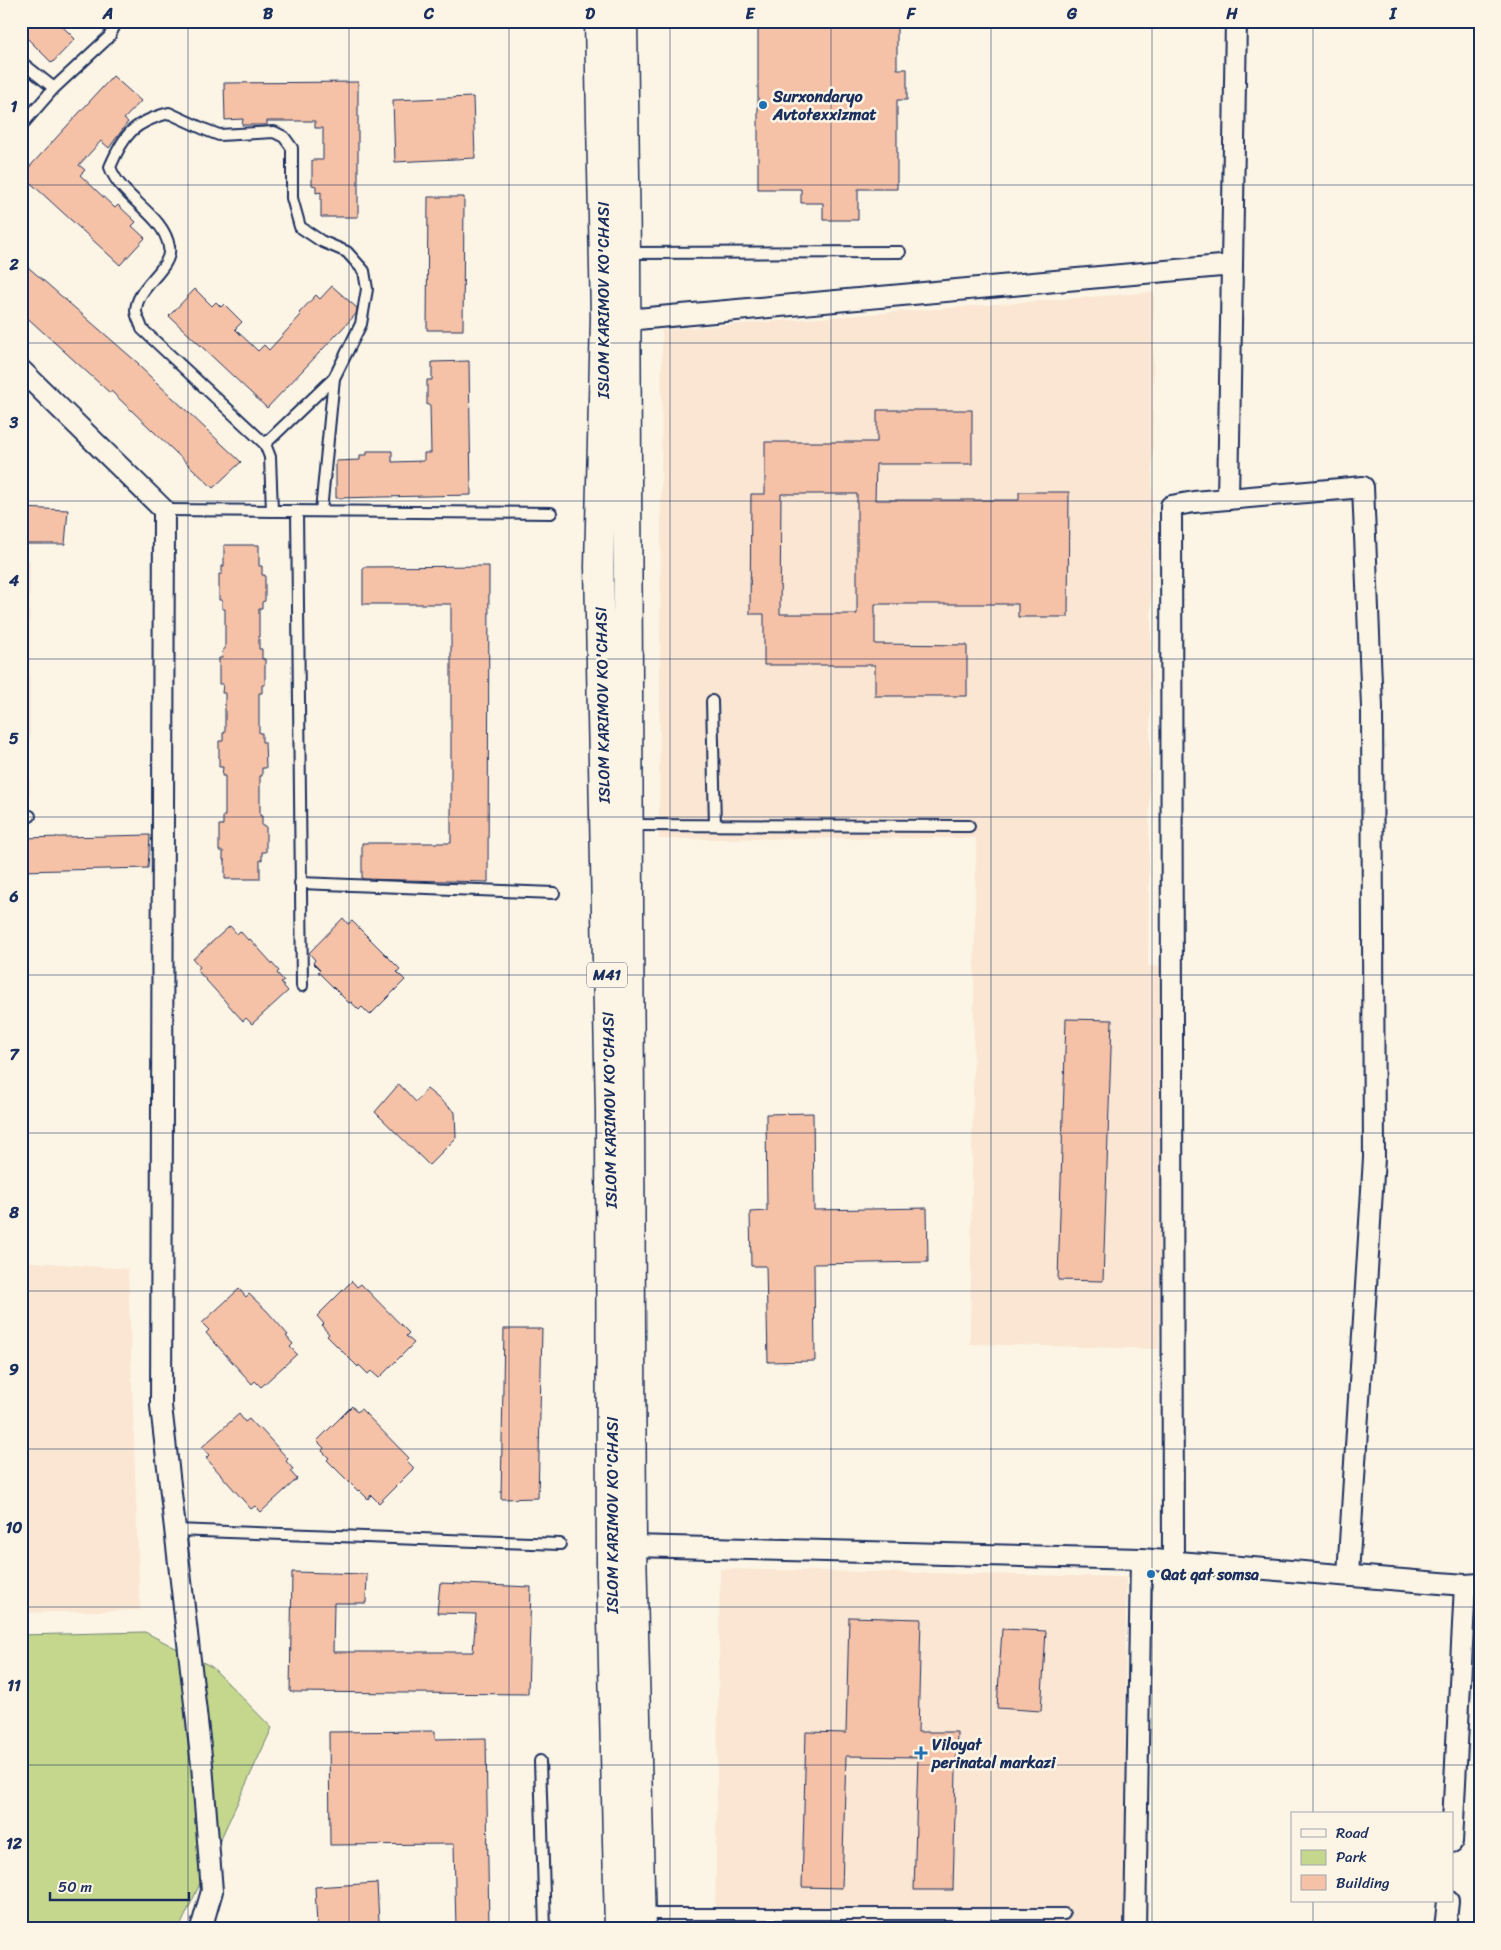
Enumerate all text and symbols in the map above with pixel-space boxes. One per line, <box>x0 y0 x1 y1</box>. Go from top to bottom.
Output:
text: A <box>102 0 113 28</box>
text: B <box>263 0 274 28</box>
text: C <box>423 0 435 28</box>
text: D <box>585 0 595 28</box>
text: E <box>746 0 756 28</box>
text: F <box>906 0 917 28</box>
text: G <box>1066 0 1078 28</box>
text: H <box>1225 0 1238 28</box>
text: I <box>1389 0 1398 28</box>
place label: Surxondaryo Avtotexxizmat <box>772 82 876 129</box>
text: 1 <box>11 92 18 121</box>
marker: Surxondaryo Avtotexxizmat <box>757 99 769 111</box>
street label: ISLOM KARIMOV KO'CHASI <box>589 202 618 399</box>
text: 2 <box>8 250 19 279</box>
text: 3 <box>9 408 19 437</box>
text: 4 <box>8 566 19 595</box>
street label: ISLOM KARIMOV KO'CHASI <box>586 606 619 805</box>
text: 5 <box>9 724 19 753</box>
text: 6 <box>8 882 19 911</box>
road number: M41 <box>587 962 627 988</box>
street label: ISLOM KARIMOV KO'CHASI <box>593 1011 626 1210</box>
text: 7 <box>9 1040 20 1069</box>
text: 8 <box>8 1198 19 1227</box>
text: 9 <box>9 1355 19 1384</box>
street label: ISLOM KARIMOV KO'CHASI <box>598 1417 627 1614</box>
text: 10 <box>6 1513 22 1542</box>
place label: Qat qat somsa <box>1160 1560 1259 1589</box>
marker: Qat qat somsa <box>1145 1568 1157 1580</box>
text: 11 <box>7 1671 21 1700</box>
place label: Viloyat perinatal markazi <box>931 1730 1057 1777</box>
marker: Viloyat perinatal markazi <box>914 1746 928 1760</box>
legend <box>1291 1812 1454 1902</box>
text: Road <box>1336 1820 1369 1846</box>
text: 12 <box>6 1829 23 1858</box>
text: Park <box>1336 1844 1367 1870</box>
scale bar <box>50 1870 189 1902</box>
text: Building <box>1336 1870 1390 1896</box>
text: 50 m <box>58 1874 93 1900</box>

